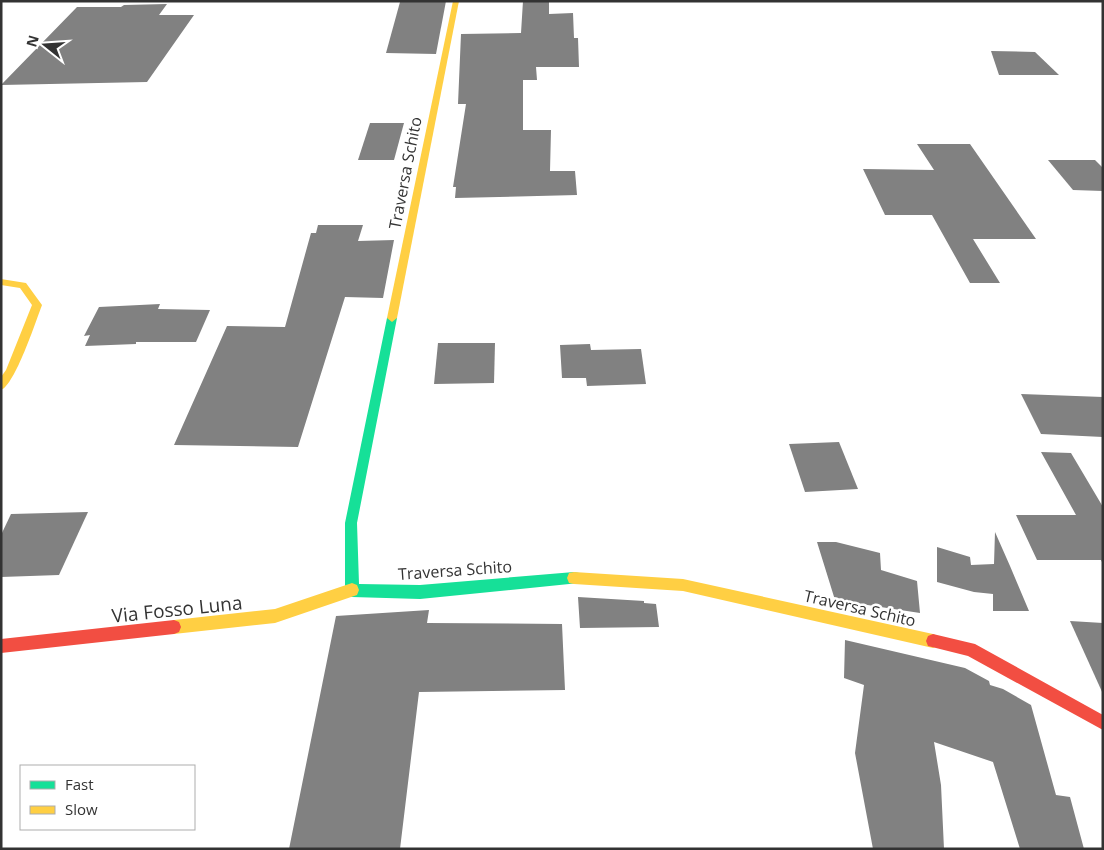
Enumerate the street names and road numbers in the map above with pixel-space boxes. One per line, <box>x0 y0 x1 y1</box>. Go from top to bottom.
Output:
street label: Traversa Schito <box>383 115 427 231</box>
street label: Traversa Schito <box>397 555 513 585</box>
street label: Traversa Schito <box>802 584 918 632</box>
street label: Via Fosso Luna <box>110 589 244 629</box>

